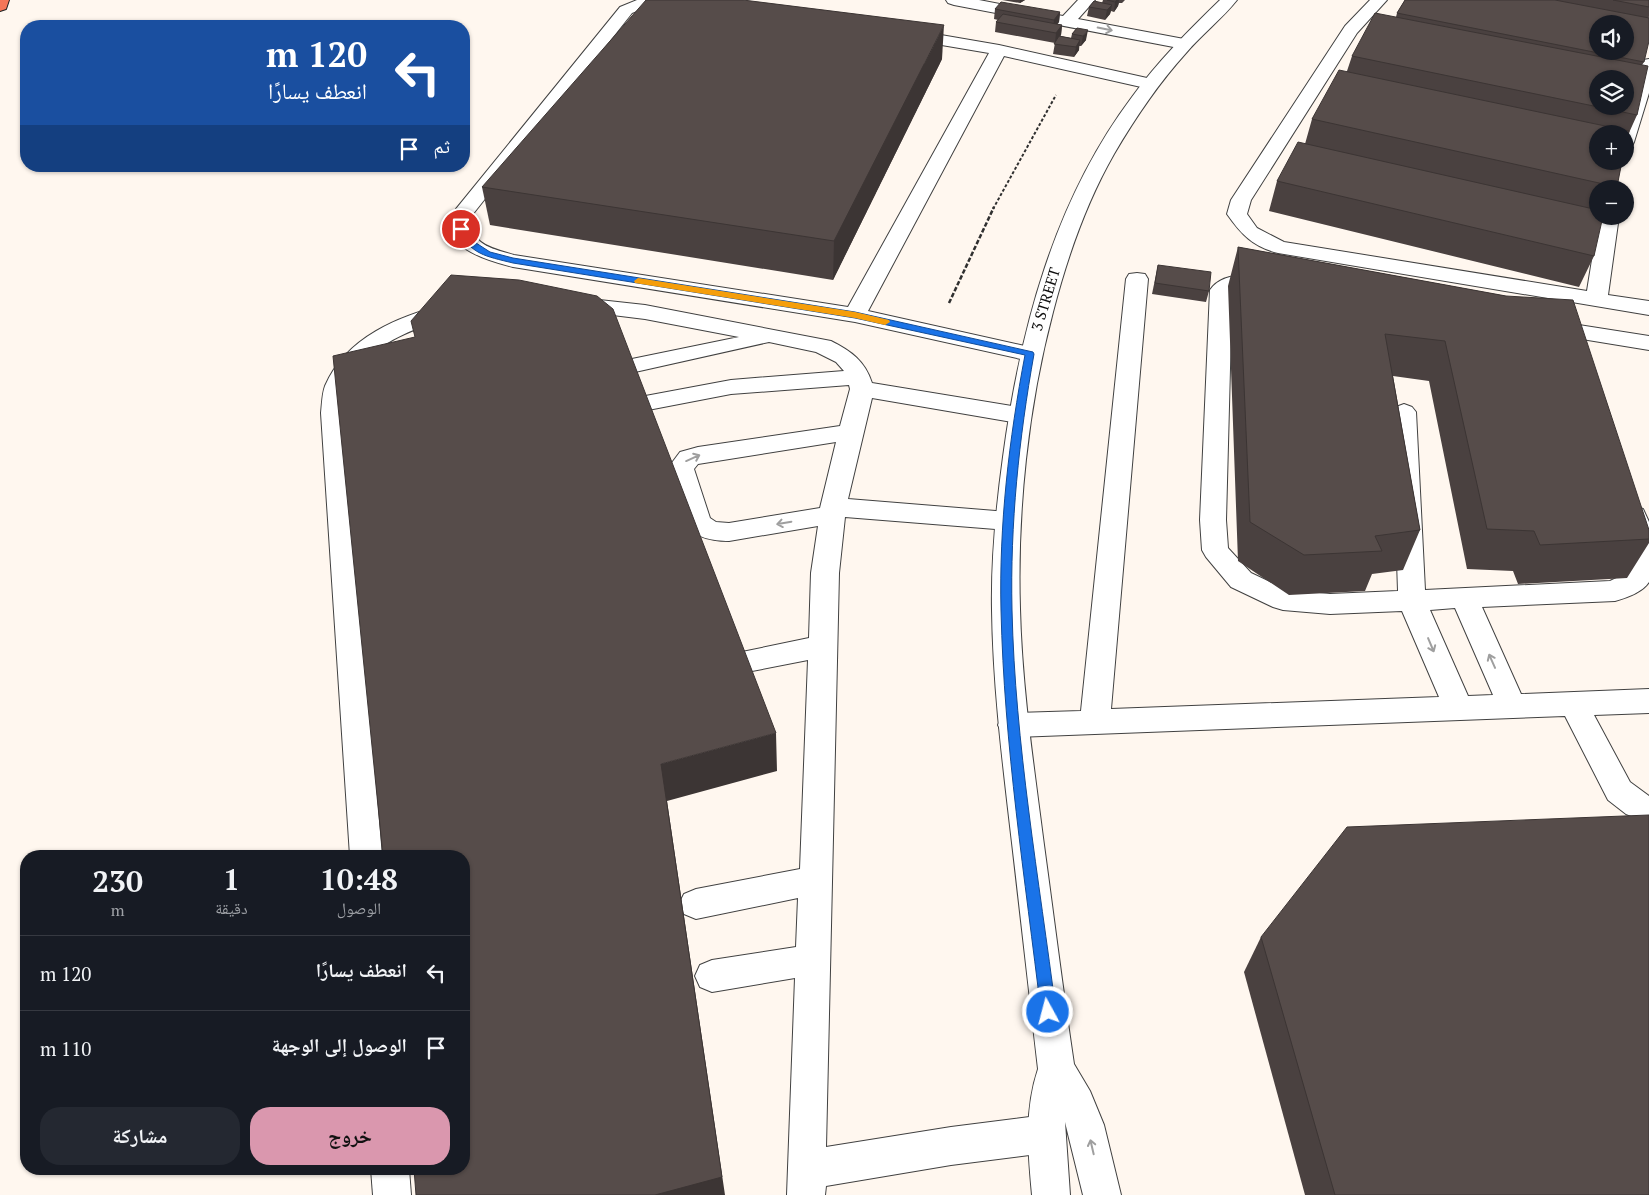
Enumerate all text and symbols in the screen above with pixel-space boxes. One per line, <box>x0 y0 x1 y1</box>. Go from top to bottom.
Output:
map controls <box>1589 15 1634 225</box>
button: sound <box>1589 15 1634 60</box>
one-way arrow <box>1097 25 1113 35</box>
text: 120 m <box>266 31 367 77</box>
icon: left <box>385 40 450 105</box>
button: layers <box>1589 70 1634 115</box>
text: انعطف يسارًا <box>268 76 367 105</box>
button: + <box>1589 125 1634 170</box>
text: ثم <box>433 133 450 158</box>
icon: arrive <box>395 135 423 163</box>
button: − <box>1589 180 1634 225</box>
pin <box>440 208 482 250</box>
icon: arrive <box>447 215 475 243</box>
street label: 3 STREET <box>1026 265 1064 333</box>
one-way arrow <box>685 453 700 463</box>
one-way arrow <box>776 518 792 528</box>
one-way arrow <box>1427 637 1436 652</box>
one-way arrow <box>1487 654 1497 669</box>
text: 1 <box>223 859 240 899</box>
text: 10:48 <box>320 859 398 899</box>
text: 230 <box>92 861 143 901</box>
text: دقيقة <box>215 897 248 919</box>
text: الوصول <box>337 897 381 919</box>
text: m <box>111 899 124 921</box>
text: انعطف يسارًا <box>316 957 407 982</box>
icon: left <box>422 959 450 987</box>
text: 120 m <box>40 961 91 986</box>
position arrow <box>1021 985 1073 1037</box>
text: الوصول إلى الوجهة <box>272 1032 407 1057</box>
icon: arrive <box>422 1034 450 1062</box>
text: 110 m <box>40 1036 91 1061</box>
button: مشاركة <box>40 1107 240 1165</box>
button: خروج <box>250 1107 450 1165</box>
one-way arrow <box>1087 1140 1096 1156</box>

